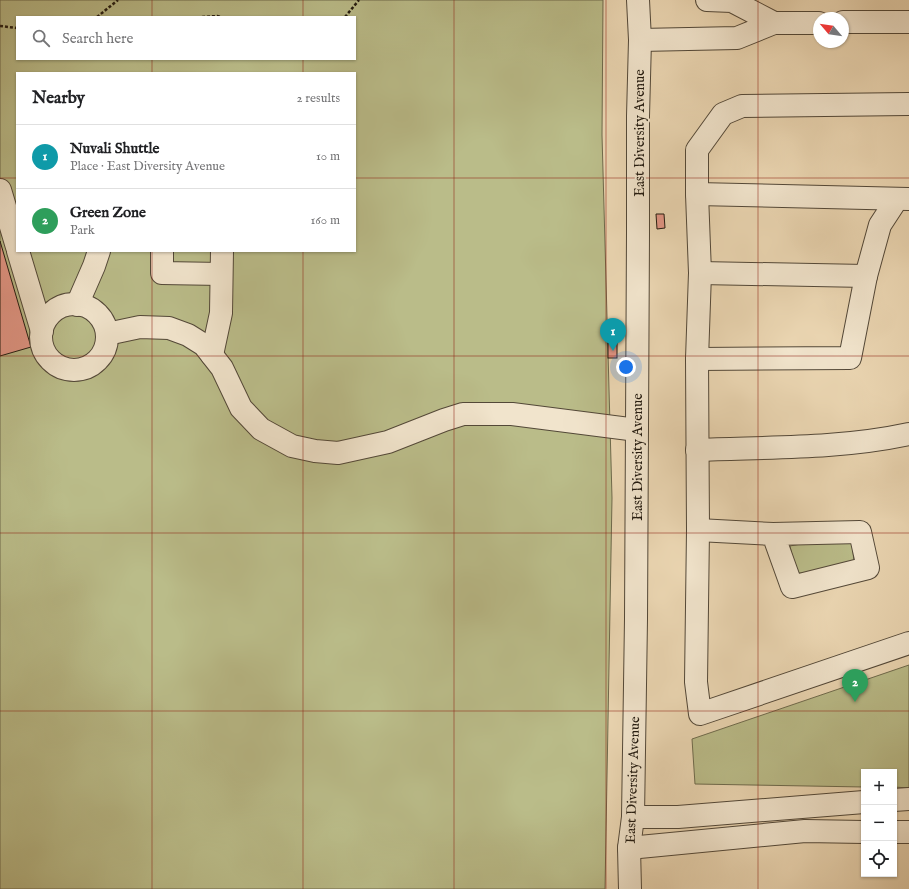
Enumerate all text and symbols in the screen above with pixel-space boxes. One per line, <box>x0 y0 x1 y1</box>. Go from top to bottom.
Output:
north arrow <box>813 12 849 48</box>
search box <box>16 16 356 60</box>
icon: search <box>30 27 52 49</box>
text: Search here <box>62 29 133 48</box>
street label: East Diversity Avenue <box>631 69 649 197</box>
text: Nearby <box>32 88 85 109</box>
text: 2 results <box>296 90 340 107</box>
text: Nuvali Shuttle <box>70 139 159 158</box>
text: 1 <box>43 148 47 165</box>
text: 10 m <box>316 148 340 165</box>
text: Place · East Diversity Avenue <box>70 158 225 175</box>
text: Green Zone <box>70 203 146 222</box>
text: 2 <box>42 212 48 229</box>
text: 160 m <box>310 212 340 229</box>
text: Park <box>70 222 95 239</box>
pin: 1 <box>600 318 626 351</box>
your location <box>616 357 636 377</box>
street label: East Diversity Avenue <box>629 393 647 521</box>
pin: 2 <box>842 669 868 702</box>
street label: East Diversity Avenue <box>622 716 644 844</box>
map controls <box>861 769 897 877</box>
button: + <box>861 769 897 805</box>
button: − <box>861 805 897 841</box>
button: locate <box>861 841 897 877</box>

